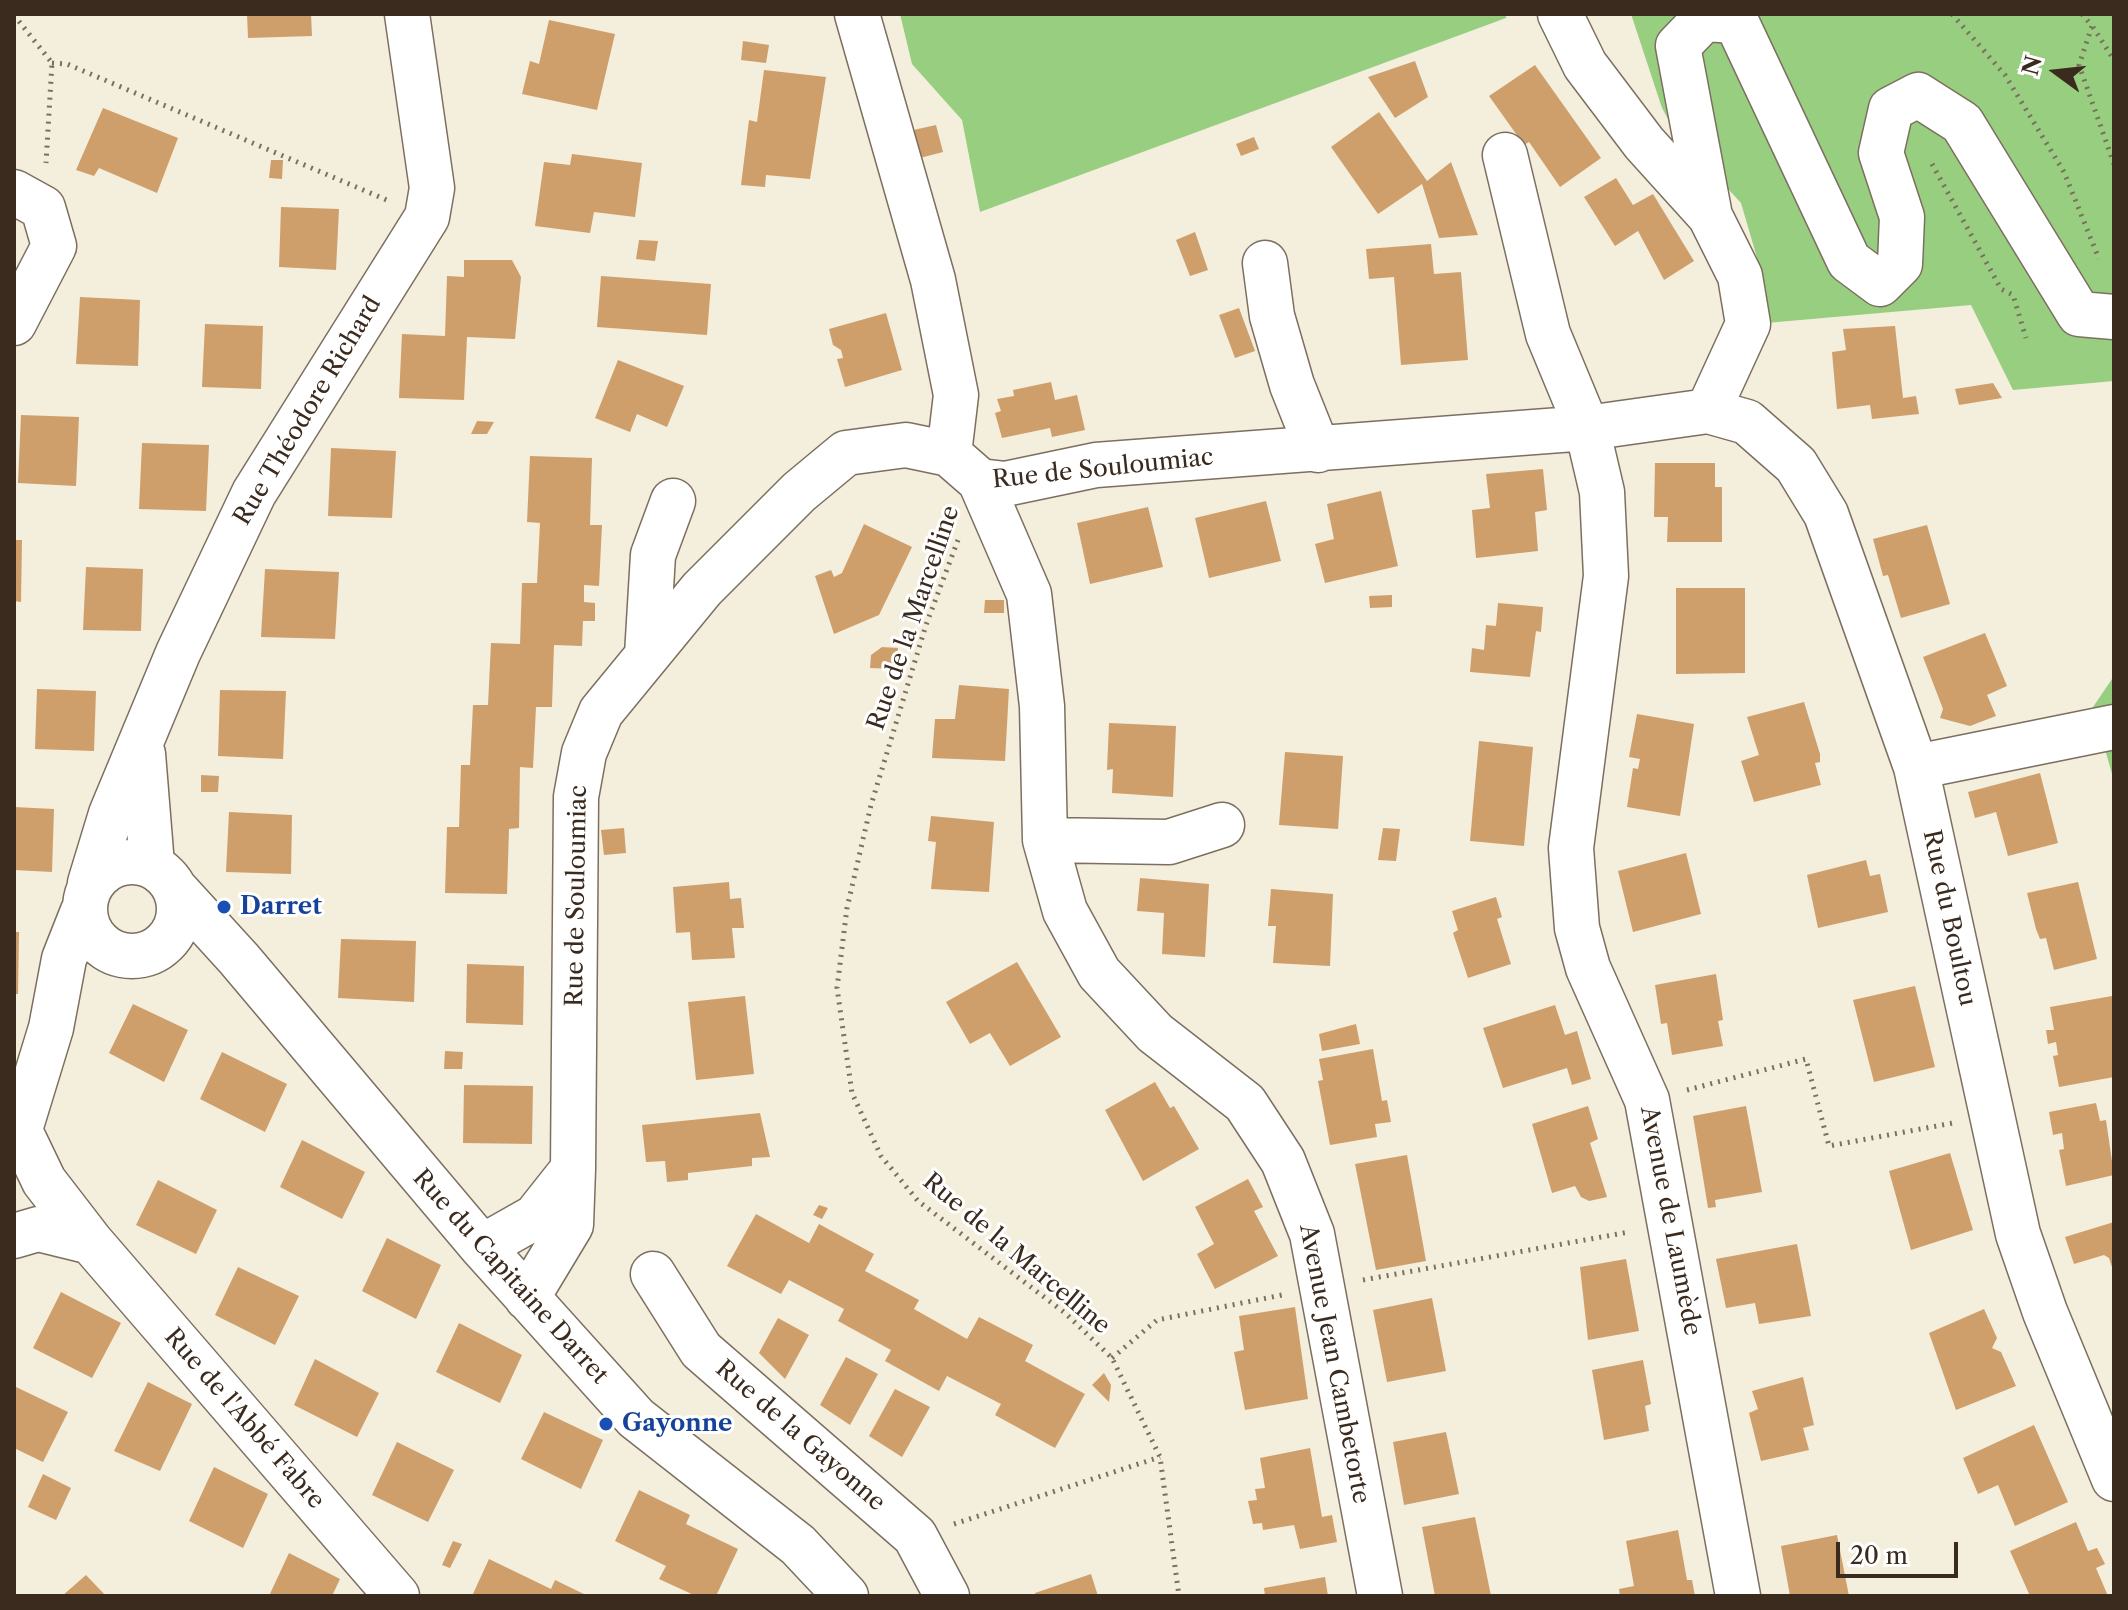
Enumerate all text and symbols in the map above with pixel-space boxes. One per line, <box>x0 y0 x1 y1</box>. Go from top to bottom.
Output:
north arrow <box>2016 32 2096 112</box>
text: N <box>2017 53 2048 78</box>
street label: Rue Théodore Richard <box>228 291 388 531</box>
street label: Rue de Souloumiac <box>991 443 1215 495</box>
street label: Rue de la Marcelline <box>862 502 966 734</box>
street label: Rue de Souloumiac <box>561 785 593 1007</box>
street label: Rue du Boultou <box>1916 827 1982 1009</box>
place label: Darret <box>240 893 322 921</box>
marker: Darret <box>215 898 233 916</box>
street label: Avenue de Laumède <box>1634 1104 1706 1338</box>
street label: Rue du Capitaine Darret <box>406 1164 614 1390</box>
street label: Rue de la Marcelline <box>917 1167 1115 1341</box>
street label: Avenue Jean Cambetorte <box>1293 1222 1375 1506</box>
street label: Rue de l'Abbé Fabre <box>158 1323 330 1515</box>
street label: Rue de la Gayonne <box>709 1355 891 1517</box>
place label: Gayonne <box>622 1410 732 1438</box>
marker: Gayonne <box>597 1415 615 1433</box>
scale bar <box>1840 1526 1962 1576</box>
text: 20 m <box>1850 1541 1908 1570</box>

